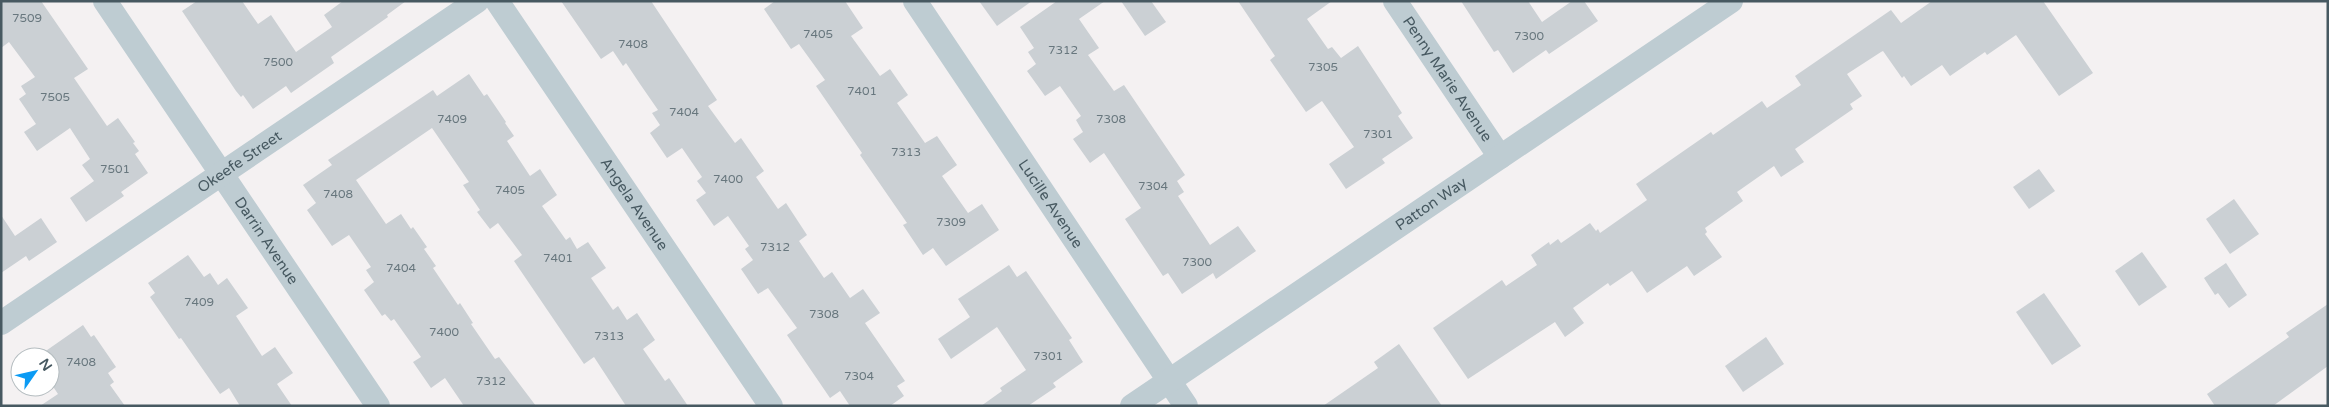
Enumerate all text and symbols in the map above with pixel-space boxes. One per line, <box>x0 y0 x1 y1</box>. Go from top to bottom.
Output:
house number: 7509 <box>12 11 42 25</box>
street label: Penny Marie Avenue <box>1399 13 1496 145</box>
house number: 7405 <box>803 27 833 41</box>
house number: 7300 <box>1514 29 1545 43</box>
house number: 7408 <box>618 37 648 51</box>
house number: 7312 <box>1048 43 1078 57</box>
house number: 7500 <box>263 55 294 69</box>
house number: 7305 <box>1308 60 1338 74</box>
house number: 7401 <box>847 84 877 98</box>
house number: 7505 <box>40 90 70 104</box>
house number: 7404 <box>669 105 700 119</box>
house number: 7409 <box>437 112 467 126</box>
house number: 7308 <box>1096 112 1126 126</box>
street label: Okeefe Street <box>194 127 285 196</box>
house number: 7301 <box>1363 127 1393 141</box>
house number: 7313 <box>891 145 921 159</box>
street label: Angela Avenue <box>597 154 672 254</box>
street label: Lucille Avenue <box>1015 156 1087 252</box>
house number: 7501 <box>100 162 130 176</box>
house number: 7400 <box>713 172 744 186</box>
street label: Patton Way <box>1392 173 1470 234</box>
house number: 7304 <box>1138 179 1169 193</box>
house number: 7405 <box>495 183 525 197</box>
house number: 7408 <box>323 187 353 201</box>
street label: Darrin Avenue <box>231 193 302 288</box>
house number: 7309 <box>936 215 966 229</box>
house number: 7312 <box>760 240 790 254</box>
house number: 7401 <box>543 251 573 265</box>
house number: 7300 <box>1182 255 1213 269</box>
house number: 7404 <box>386 261 417 275</box>
house number: 7409 <box>184 295 214 309</box>
house number: 7308 <box>809 307 839 321</box>
house number: 7400 <box>429 325 460 339</box>
house number: 7313 <box>594 329 624 343</box>
north arrow <box>10 347 60 397</box>
house number: 7301 <box>1033 349 1063 363</box>
house number: 7408 <box>66 355 96 369</box>
text: N <box>35 356 56 374</box>
house number: 7304 <box>844 369 875 383</box>
house number: 7312 <box>476 374 506 388</box>

